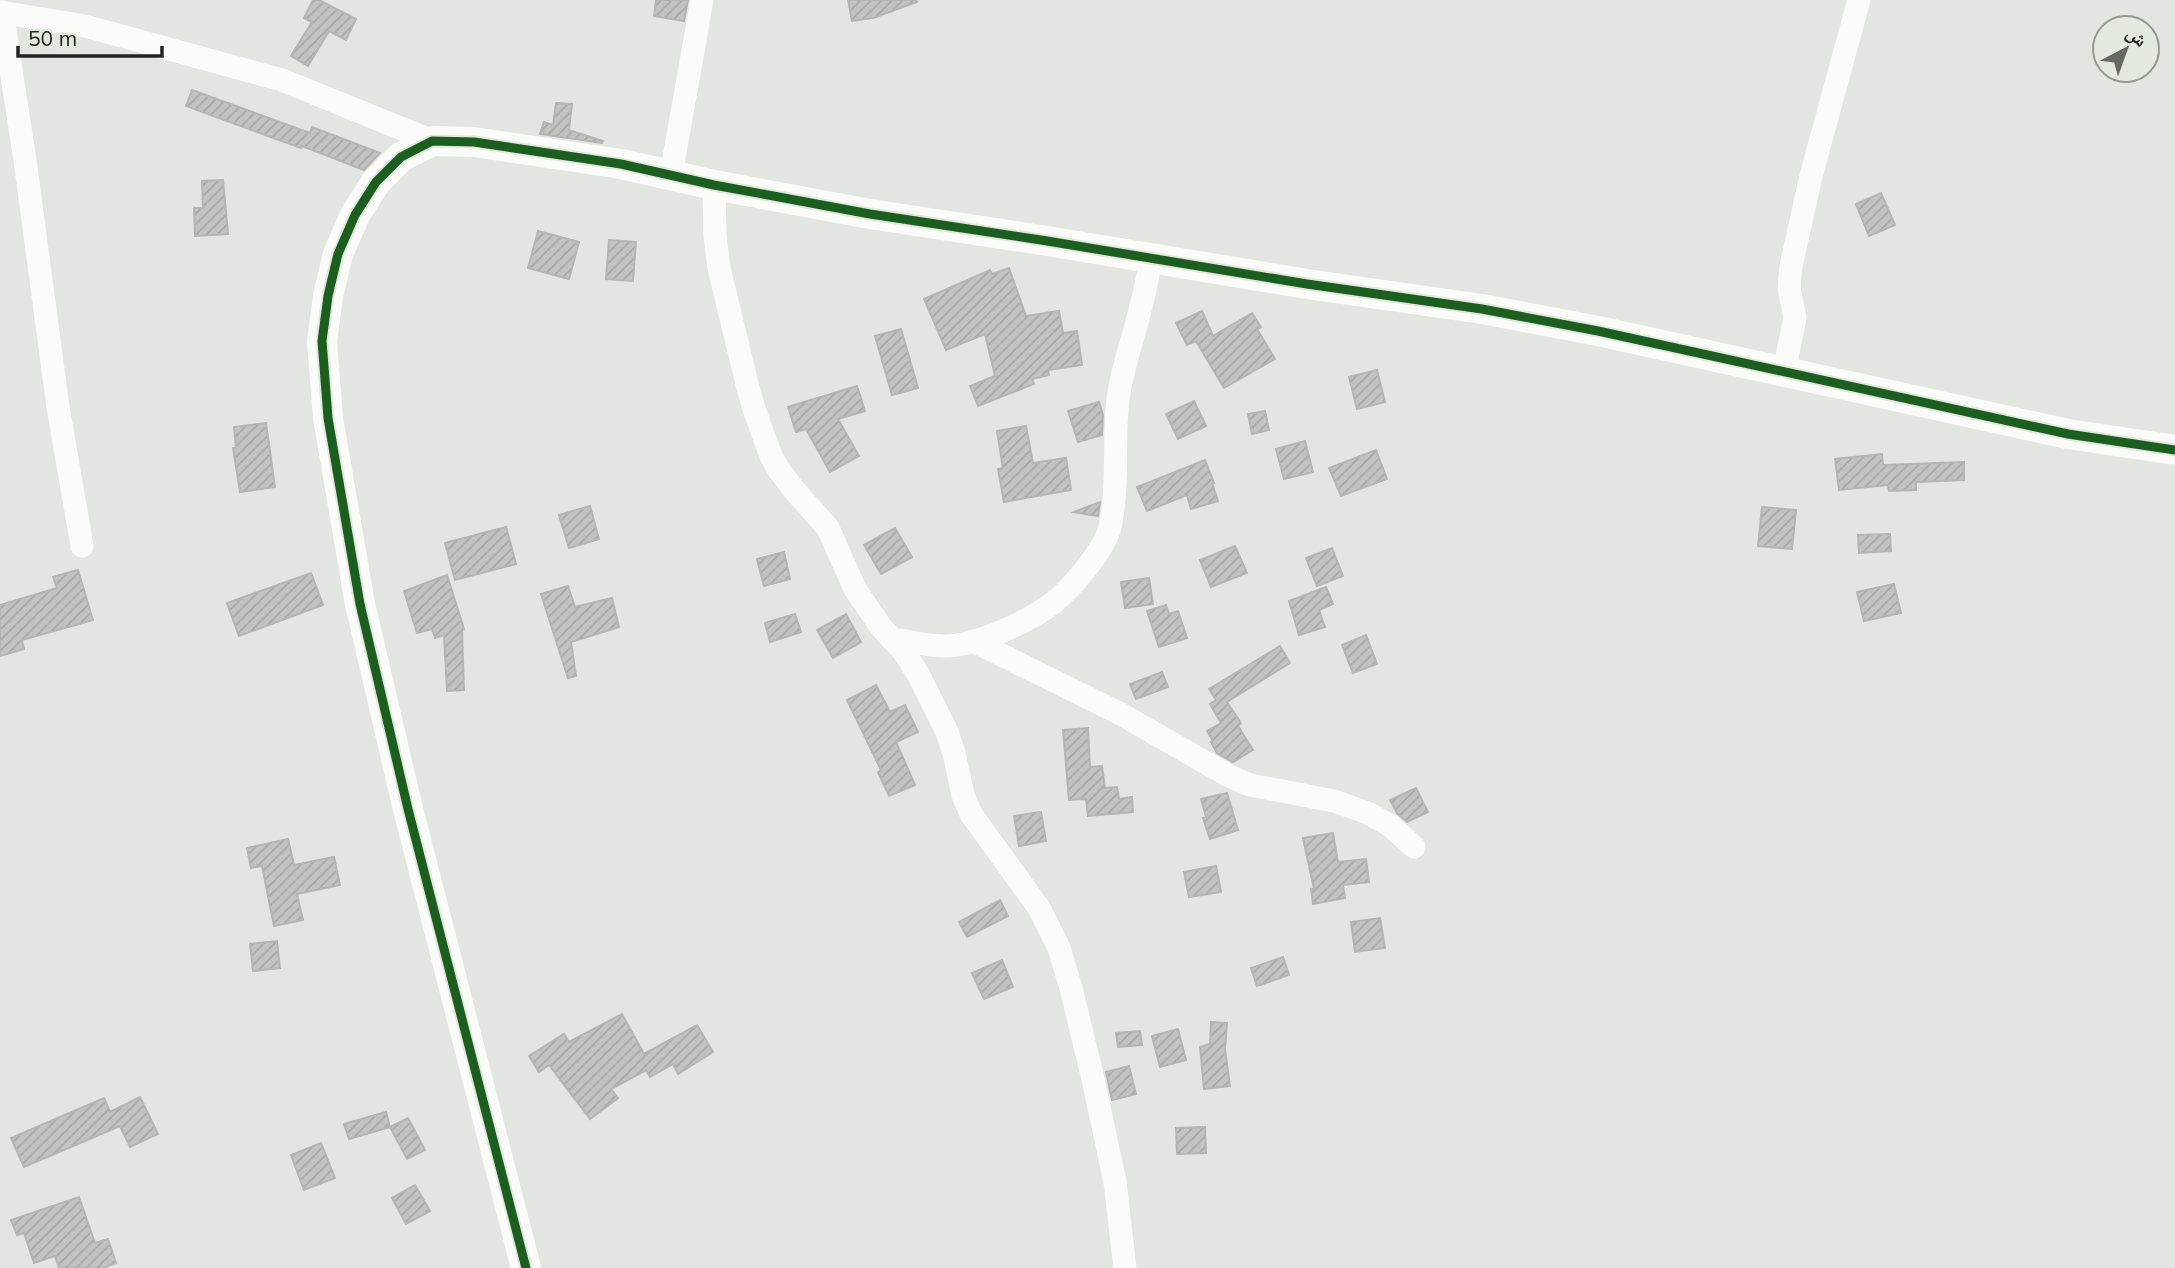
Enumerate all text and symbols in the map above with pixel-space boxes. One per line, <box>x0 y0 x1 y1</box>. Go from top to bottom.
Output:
scale bar <box>18 14 161 58</box>
north arrow <box>2091 14 2161 84</box>
text: ش <box>2122 20 2153 52</box>
text: 50 m <box>28 25 77 51</box>

